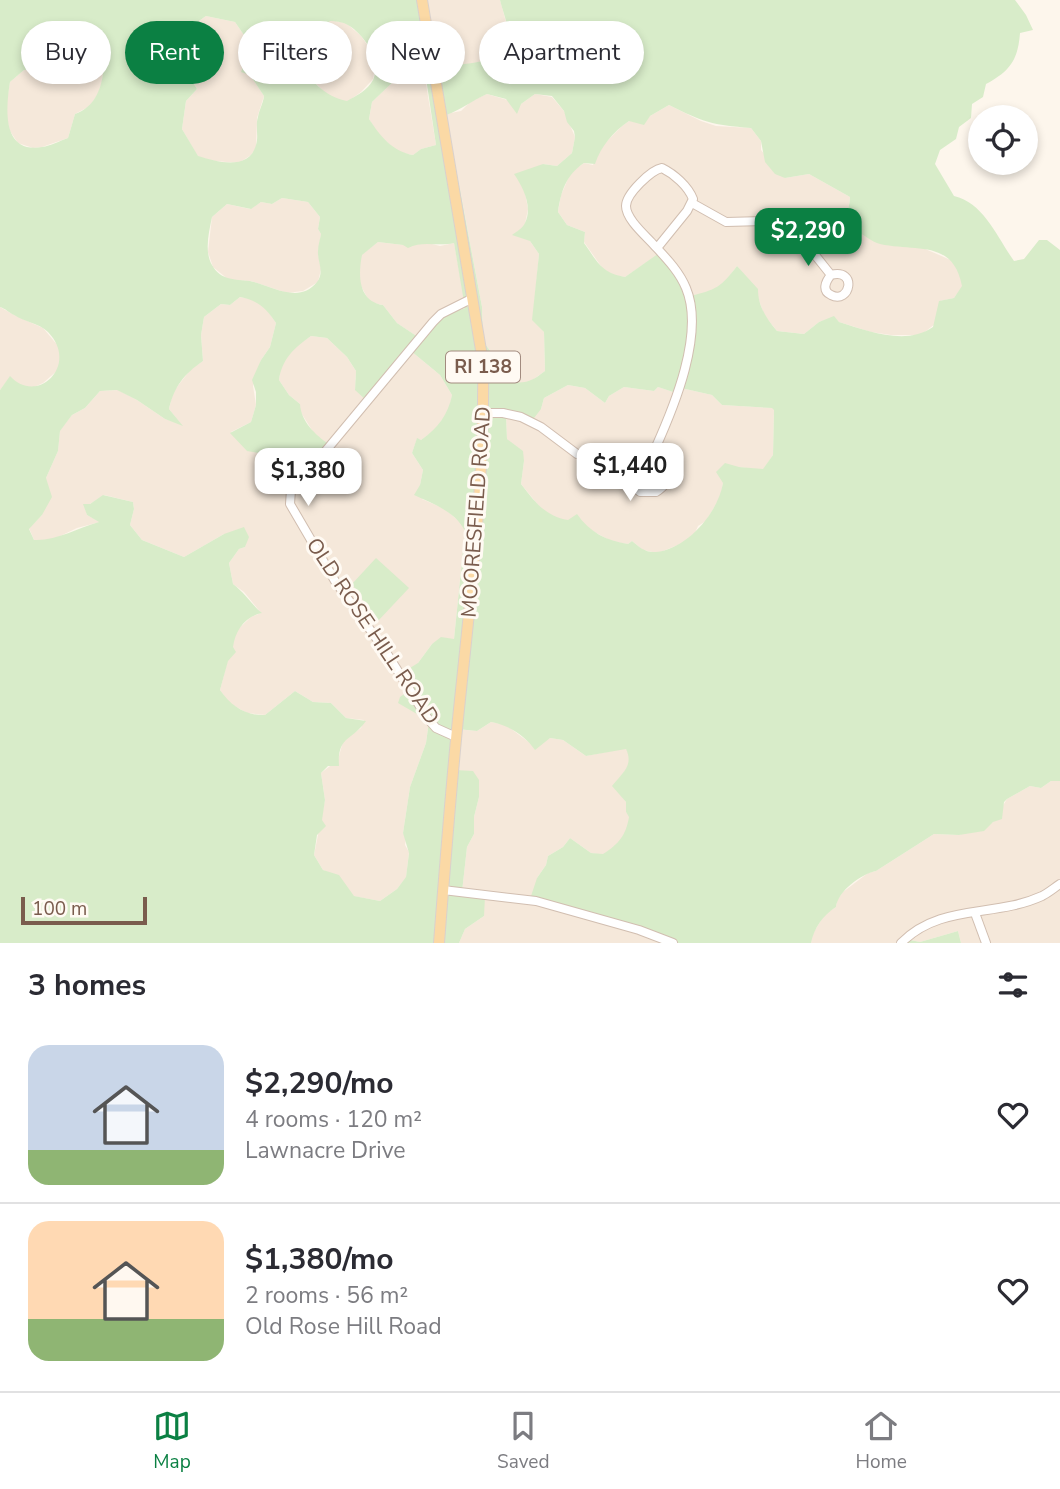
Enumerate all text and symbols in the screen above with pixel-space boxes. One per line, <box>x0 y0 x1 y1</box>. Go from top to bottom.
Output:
chip: Buy <box>21 21 111 84</box>
chip: Rent <box>125 21 224 84</box>
chip: Filters <box>238 21 352 84</box>
chip: New <box>366 21 465 84</box>
chip: Apartment <box>479 21 644 84</box>
map controls <box>968 105 1038 175</box>
button: locate <box>968 105 1038 175</box>
pin: $2,290 <box>751 208 865 268</box>
text: $2,290 <box>771 215 845 246</box>
road number: RI 138 <box>446 352 520 382</box>
street label: MOORESFIELD ROAD <box>455 406 497 618</box>
pin: $1,440 <box>573 444 687 503</box>
pin: $1,380 <box>251 448 365 508</box>
text: $1,440 <box>593 450 667 481</box>
text: $1,380 <box>271 455 345 486</box>
street label: OLD ROSE HILL ROAD <box>300 532 446 730</box>
scale bar <box>21 894 147 926</box>
text: 100 m <box>32 896 87 922</box>
text: 3 homes <box>28 965 146 1006</box>
icon: filters <box>994 966 1032 1004</box>
text: $2,290/mo <box>245 1063 394 1104</box>
icon: home <box>84 1073 168 1157</box>
icon: heart <box>994 1096 1032 1134</box>
text: 4 rooms · 120 m² <box>245 1104 422 1135</box>
text: Lawnacre Drive <box>245 1135 406 1166</box>
text: $1,380/mo <box>245 1239 394 1280</box>
icon: home <box>84 1249 168 1333</box>
icon: heart <box>994 1272 1032 1310</box>
text: 2 rooms · 56 m² <box>245 1280 408 1311</box>
text: Old Rose Hill Road <box>245 1311 442 1342</box>
tab: Map <box>153 1407 191 1475</box>
tab: Saved <box>497 1407 550 1475</box>
tab: Home <box>856 1407 907 1475</box>

